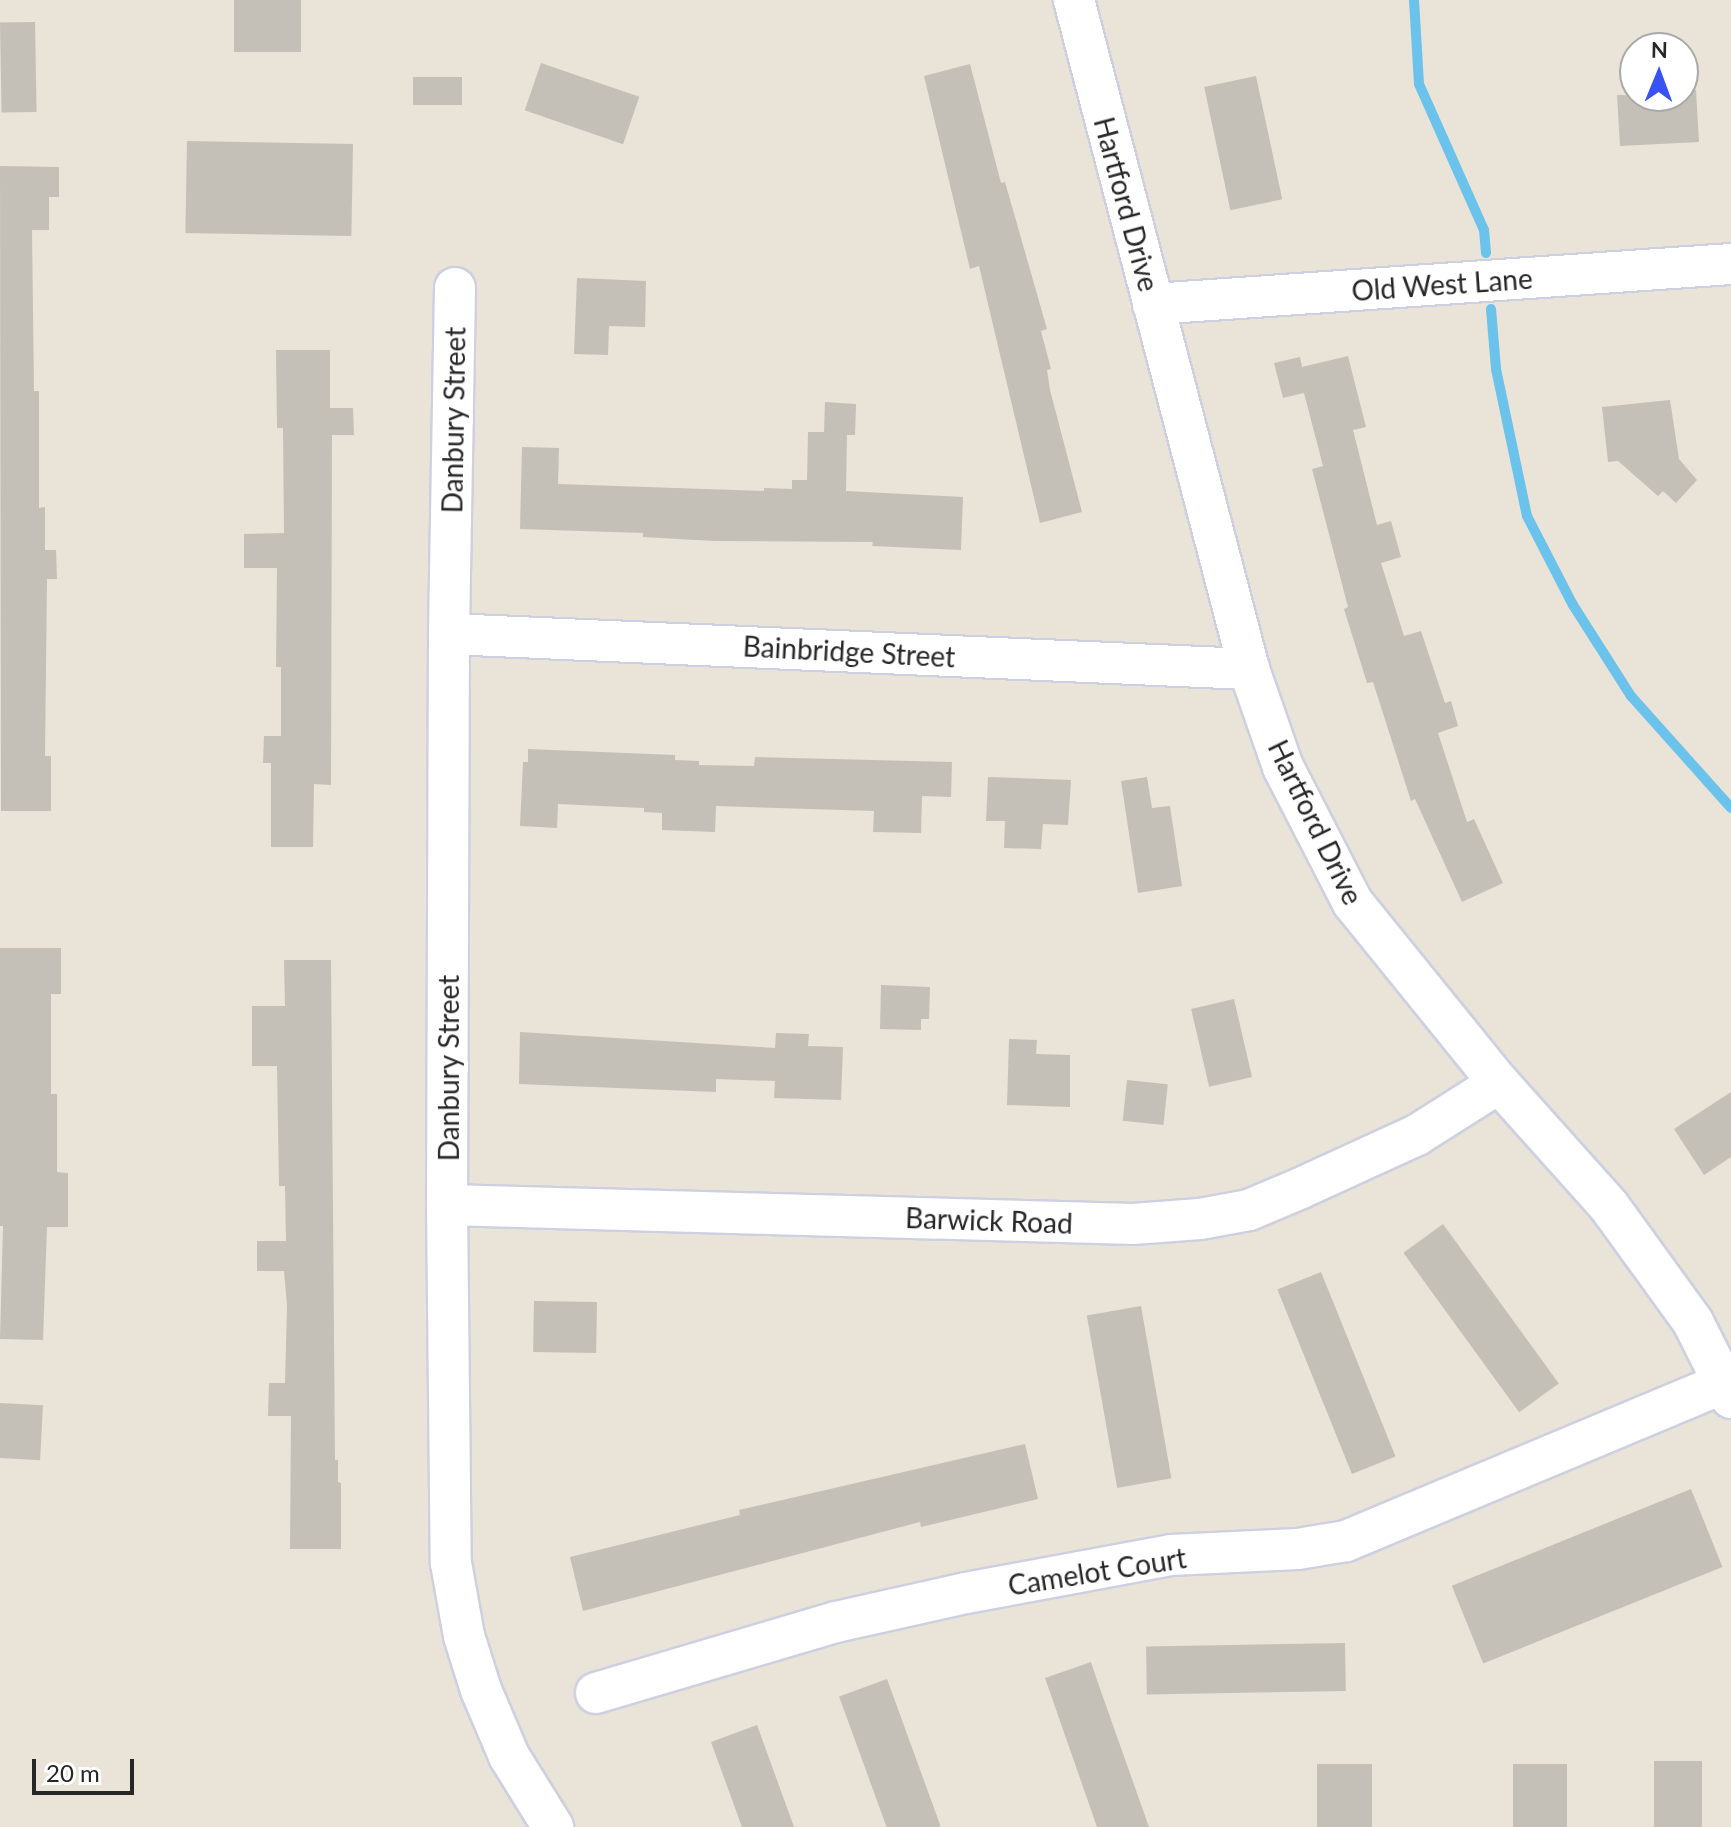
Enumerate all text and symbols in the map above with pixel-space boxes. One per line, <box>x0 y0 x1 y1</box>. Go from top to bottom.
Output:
north arrow <box>1619 32 1699 112</box>
text: N <box>1651 36 1668 63</box>
street label: Hartford Drive <box>1088 113 1166 295</box>
street label: Old West Lane <box>1350 261 1534 307</box>
street label: Danbury Street <box>435 326 471 514</box>
street label: Bainbridge Street <box>742 629 956 673</box>
street label: Hartford Drive <box>1262 734 1370 910</box>
street label: Danbury Street <box>431 974 465 1162</box>
street label: Barwick Road <box>905 1200 1073 1240</box>
street label: Camelot Court <box>1005 1540 1189 1602</box>
scale bar <box>36 1743 138 1793</box>
text: 20 m <box>46 1758 100 1787</box>

